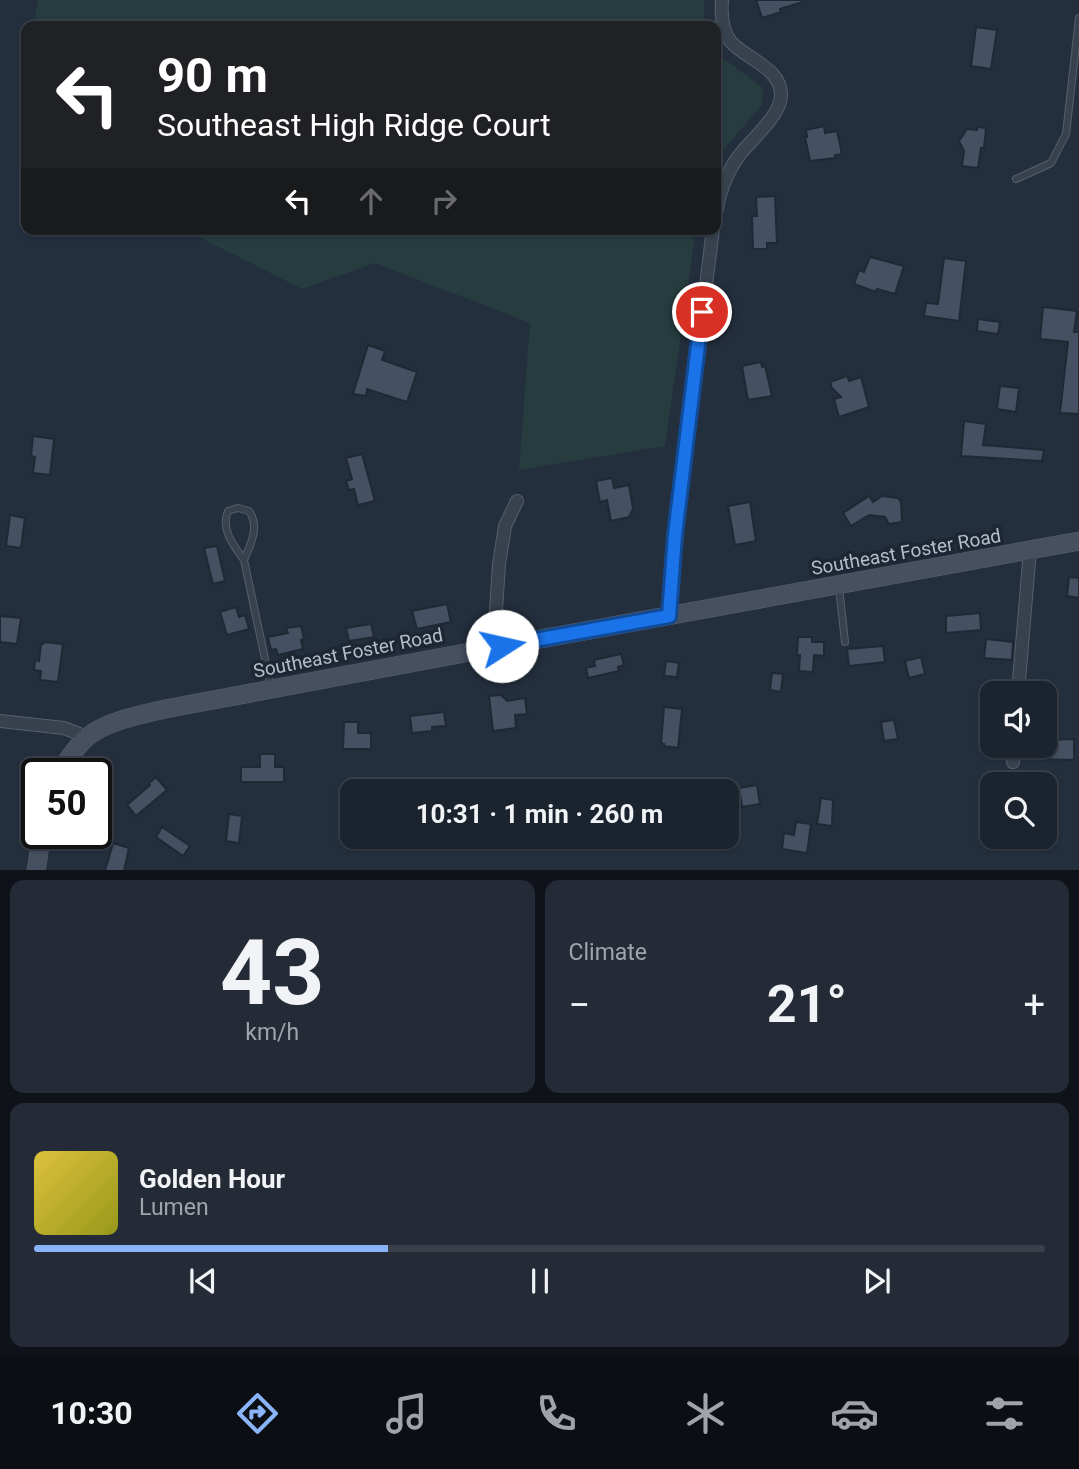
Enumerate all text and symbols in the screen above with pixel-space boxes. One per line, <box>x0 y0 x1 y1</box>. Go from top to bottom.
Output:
text: 90 m <box>157 47 268 104</box>
icon: left <box>42 49 133 140</box>
text: Southeast High Ridge Court <box>157 106 551 144</box>
icon: left <box>279 182 317 220</box>
icon: ahead <box>352 182 390 220</box>
icon: right <box>425 182 463 220</box>
pin <box>672 282 732 342</box>
icon: arrive <box>683 293 721 331</box>
street label: Southeast Foster Road <box>809 524 1003 580</box>
position arrow <box>465 609 539 683</box>
street label: Southeast Foster Road <box>251 623 445 683</box>
map controls <box>980 681 1057 849</box>
button: sound <box>980 681 1057 758</box>
speed limit sign: 50 <box>21 758 112 849</box>
button: search <box>980 772 1057 849</box>
text: 10:31 · 1 min · 260 m <box>416 799 663 829</box>
text: 43 <box>220 920 324 1026</box>
text: Climate <box>569 939 647 966</box>
text: 21° <box>767 974 847 1035</box>
text: − <box>569 983 590 1027</box>
text: + <box>1023 983 1045 1027</box>
text: km/h <box>245 1019 299 1046</box>
text: Golden Hour <box>139 1164 285 1194</box>
text: Lumen <box>139 1194 209 1221</box>
icon: previous <box>184 1262 222 1300</box>
icon: pause <box>521 1262 559 1300</box>
icon: next <box>858 1262 896 1300</box>
icon: directions <box>233 1389 282 1438</box>
icon: music <box>382 1389 431 1438</box>
icon: phone <box>532 1389 581 1438</box>
icon: climate <box>681 1389 730 1438</box>
icon: car <box>830 1389 879 1438</box>
icon: filters <box>980 1389 1029 1438</box>
text: 10:30 <box>50 1394 133 1432</box>

